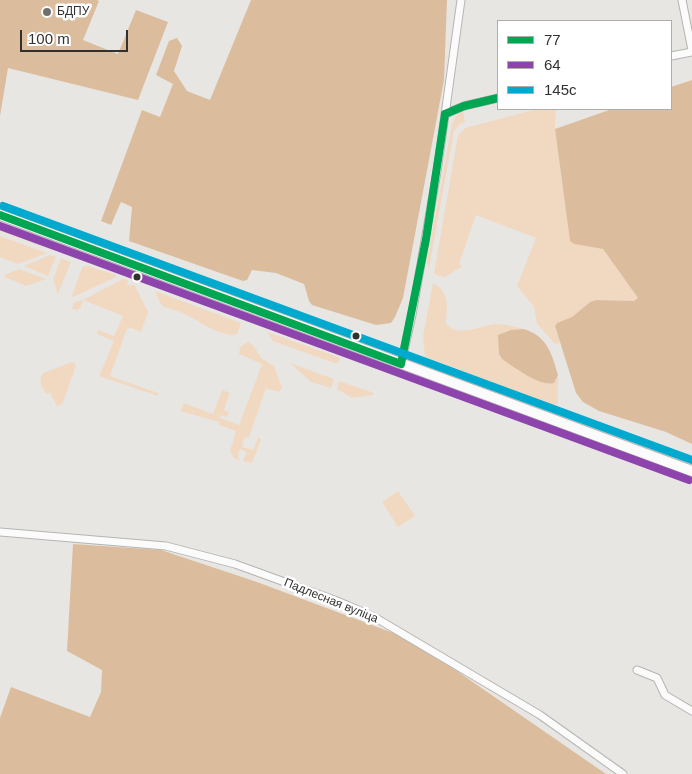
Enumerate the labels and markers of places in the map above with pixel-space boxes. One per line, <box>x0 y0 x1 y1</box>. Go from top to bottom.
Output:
place label: БДПУ <box>57 5 89 19</box>
marker: БДПУ <box>41 6 53 18</box>
unlabelled marker <box>132 272 142 282</box>
unlabelled marker <box>351 331 361 341</box>

